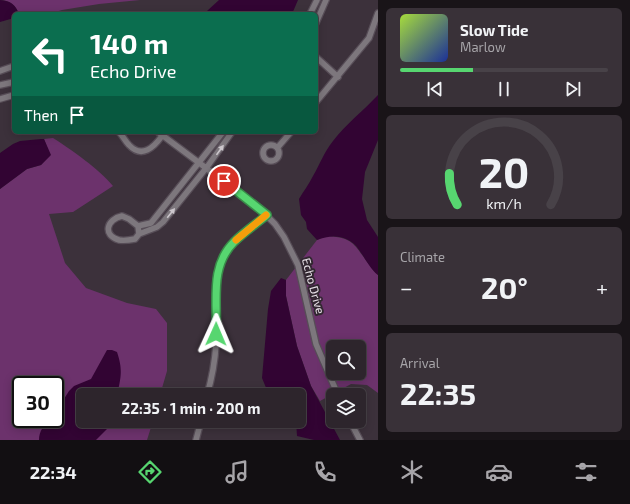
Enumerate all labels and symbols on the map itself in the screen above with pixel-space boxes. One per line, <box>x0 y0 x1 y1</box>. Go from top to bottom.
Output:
one-way arrow <box>215 144 224 155</box>
pin <box>207 164 241 198</box>
one-way arrow <box>166 207 175 218</box>
street label: Echo Drive <box>300 256 328 315</box>
position arrow <box>195 313 237 355</box>
speed limit sign: 30 <box>12 376 64 428</box>

